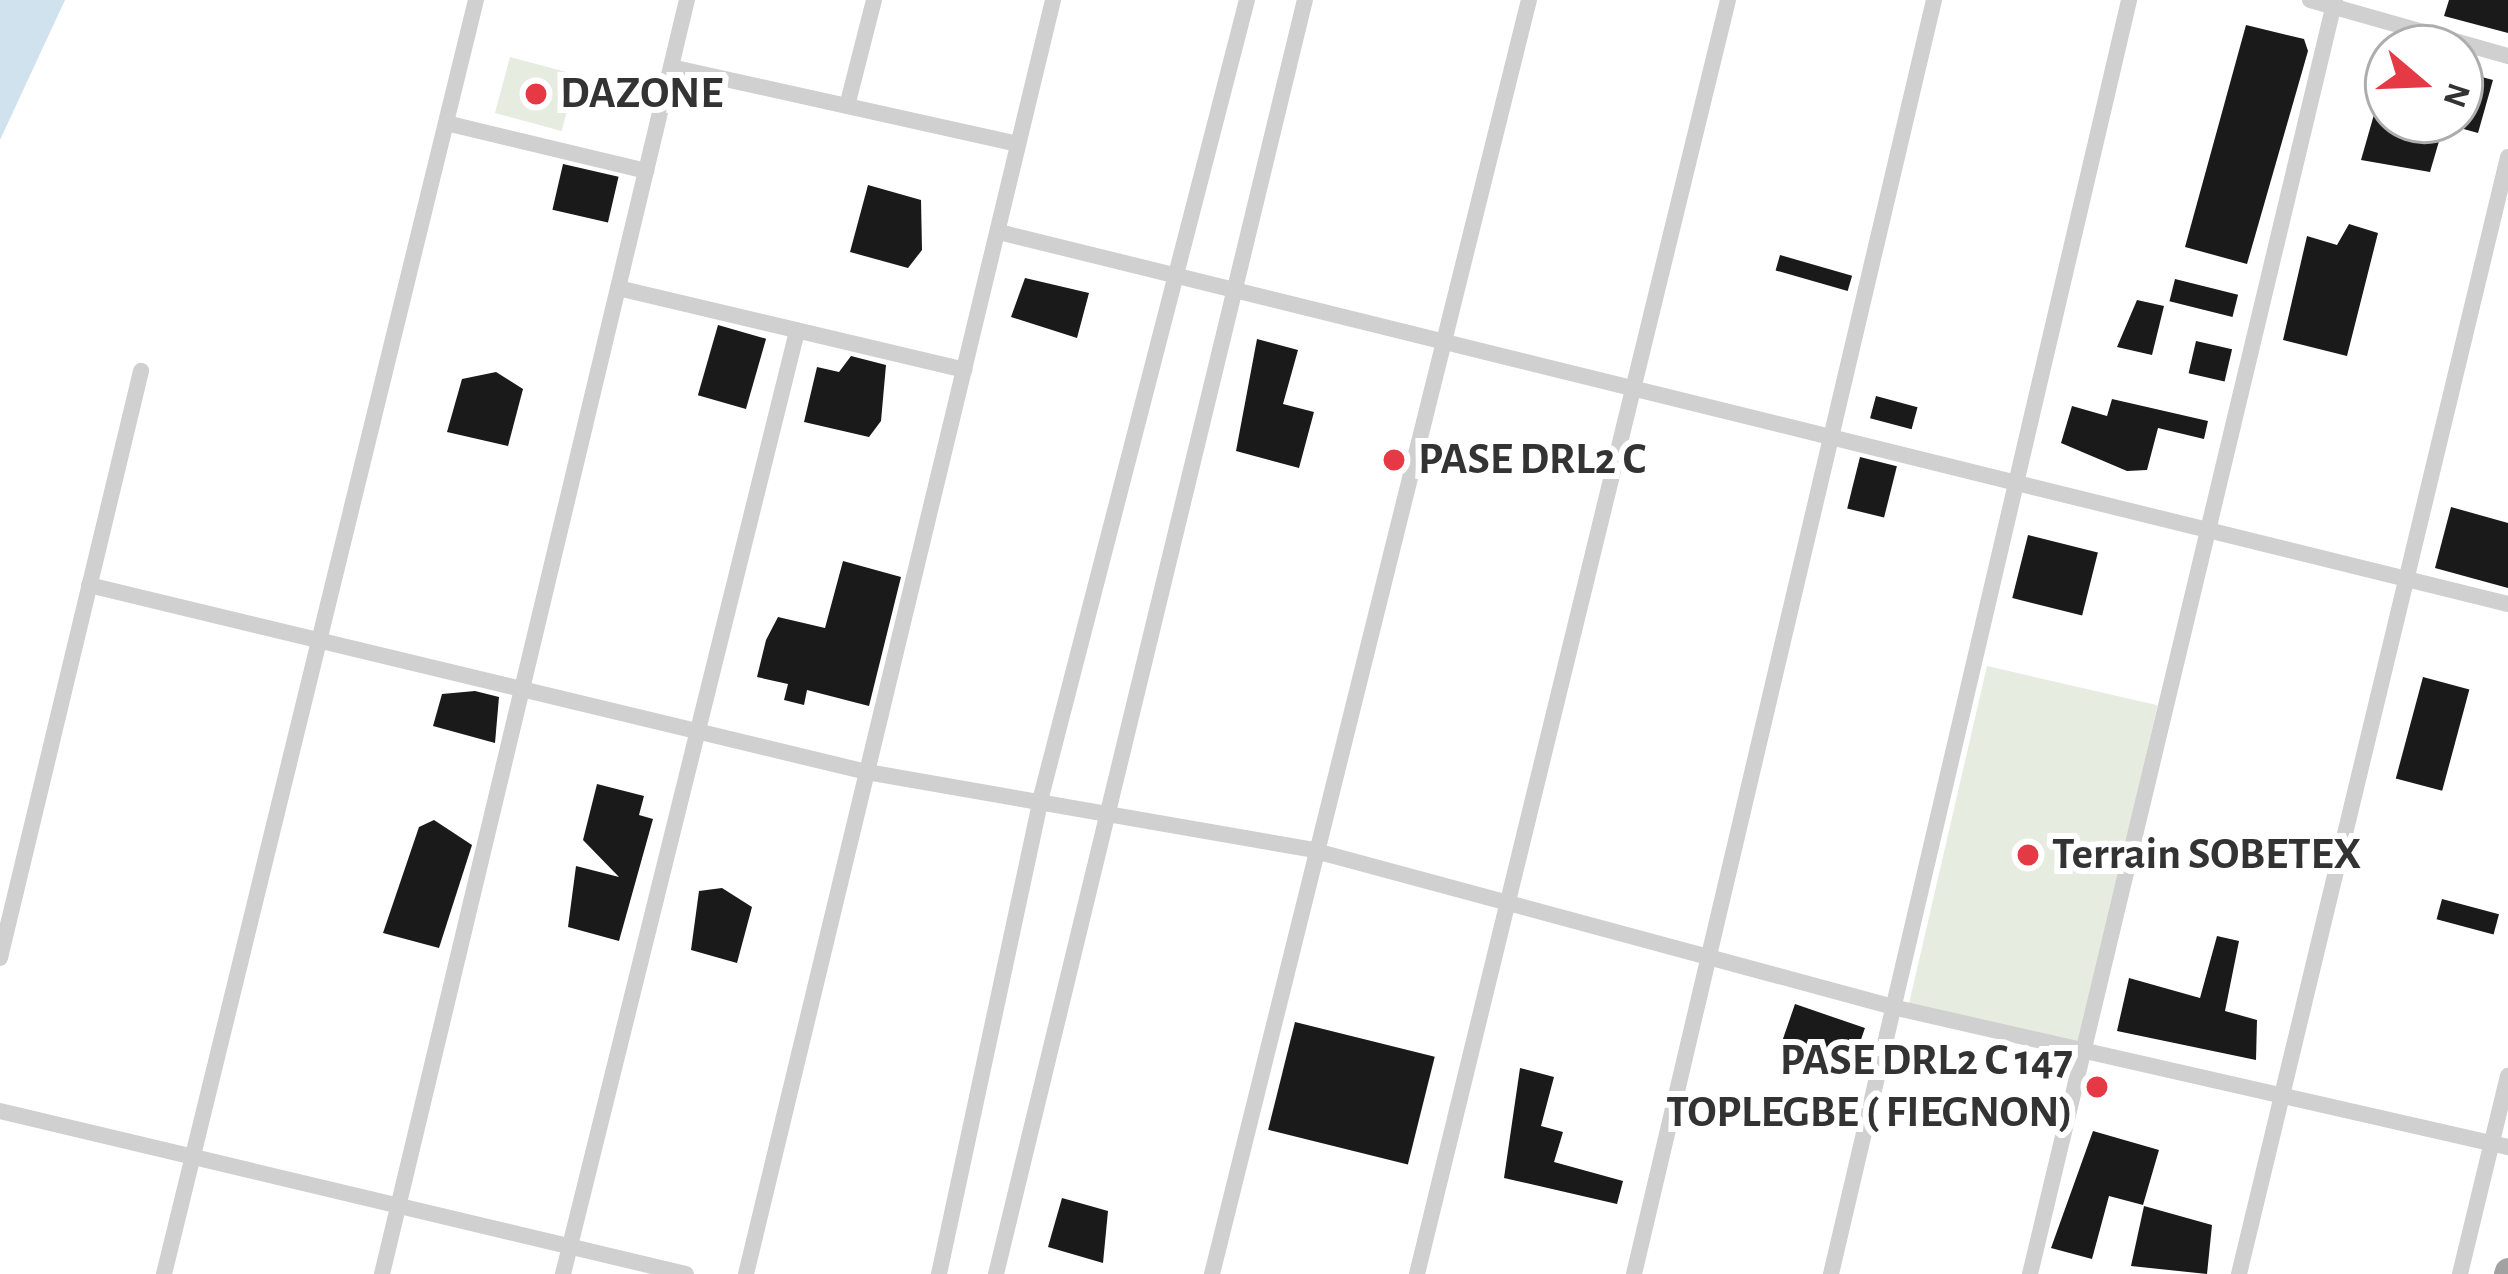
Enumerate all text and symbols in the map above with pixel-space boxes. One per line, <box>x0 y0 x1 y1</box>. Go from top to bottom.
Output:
north arrow <box>2364 24 2484 144</box>
place label: DAZONE <box>560 67 723 121</box>
text: N <box>2436 79 2475 111</box>
marker: DAZONE <box>523 81 549 107</box>
place label: PASE DRL2 C <box>1418 433 1646 487</box>
marker: PASE DRL2 C <box>1381 447 1407 473</box>
place label: Terrain SOBETEX <box>2052 828 2361 882</box>
marker: Terrain SOBETEX <box>2015 842 2041 868</box>
place label: PASE DRL2 C 147 TOPLEGBE ( FIEGNON) <box>1666 1034 2073 1140</box>
marker: PASE DRL2 C 147 TOPLEGBE ( FIEGNON) <box>2084 1074 2110 1100</box>

